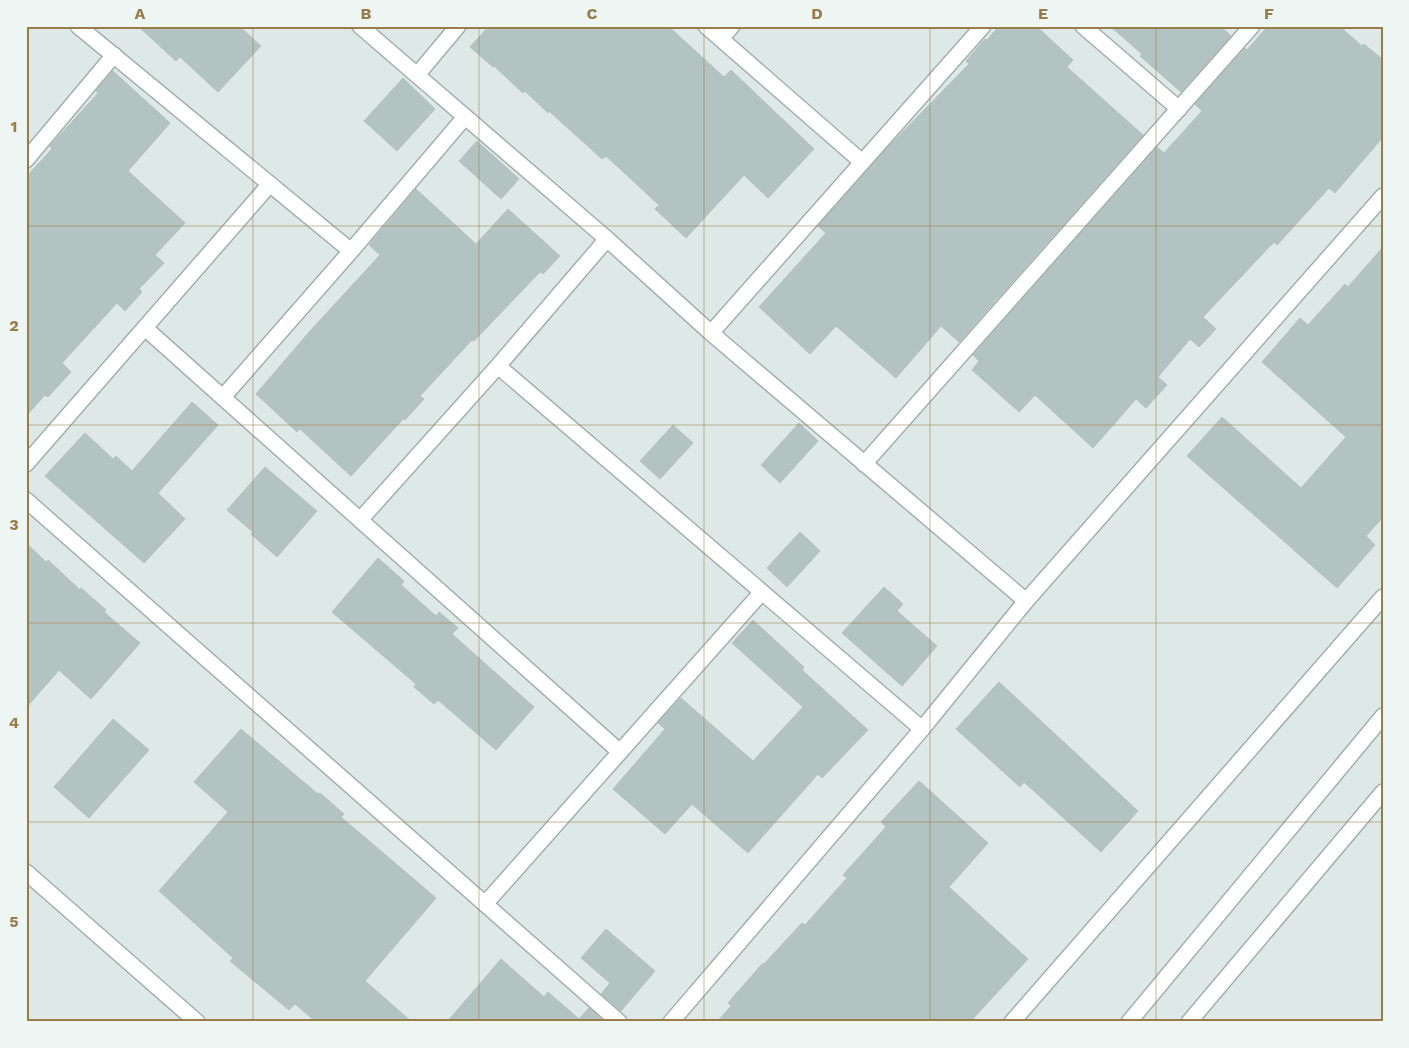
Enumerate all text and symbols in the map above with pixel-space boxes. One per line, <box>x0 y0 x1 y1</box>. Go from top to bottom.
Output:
text: A <box>135 4 146 23</box>
text: B <box>361 4 372 23</box>
text: C <box>587 4 598 23</box>
text: D <box>811 4 823 23</box>
text: E <box>1038 4 1048 23</box>
text: F <box>1264 4 1274 23</box>
text: 1 <box>11 117 17 136</box>
text: 2 <box>9 316 19 335</box>
text: 3 <box>9 515 19 534</box>
text: 4 <box>9 713 19 732</box>
text: 5 <box>9 912 19 931</box>

